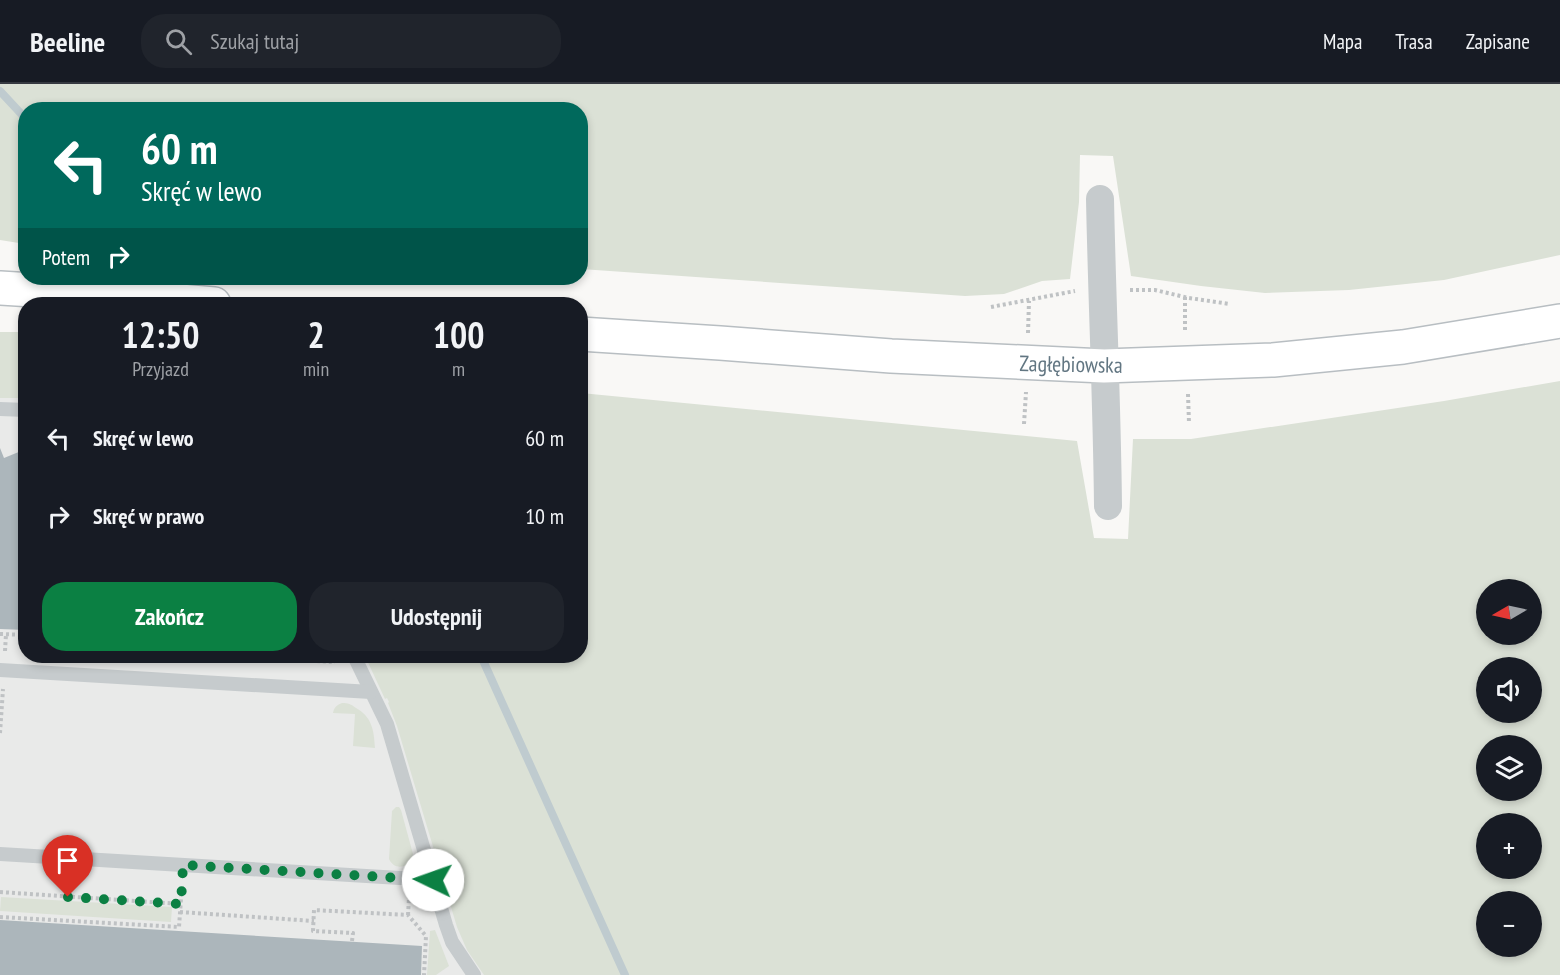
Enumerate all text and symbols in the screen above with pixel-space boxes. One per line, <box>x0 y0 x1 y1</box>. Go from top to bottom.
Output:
search box <box>141 14 561 68</box>
text: Beeline <box>30 23 105 60</box>
icon: search <box>162 25 195 58</box>
text: Szukaj tutaj <box>210 27 299 55</box>
text: Mapa <box>1323 28 1362 55</box>
text: Trasa <box>1395 28 1433 55</box>
text: Zapisane <box>1466 28 1530 55</box>
text: 60 m <box>141 121 218 176</box>
icon: left <box>42 126 120 204</box>
text: Skręć w lewo <box>141 174 262 208</box>
icon: right <box>102 240 135 273</box>
text: Potem <box>42 243 90 271</box>
text: 12:50 <box>122 311 199 358</box>
text: 2 <box>307 311 325 358</box>
text: 100 <box>433 311 484 358</box>
street label: Zagłębiowska <box>1019 349 1123 379</box>
text: Przyjazd <box>132 356 189 382</box>
text: min <box>303 356 329 382</box>
text: m <box>452 356 465 382</box>
icon: left <box>42 422 75 455</box>
text: Skręć w lewo <box>93 424 194 452</box>
text: 60 m <box>525 424 564 452</box>
icon: right <box>42 500 75 533</box>
text: Skręć w prawo <box>93 502 204 530</box>
text: 10 m <box>525 502 564 530</box>
north arrow <box>1476 579 1542 645</box>
map controls <box>1476 579 1542 957</box>
button: Zakończ <box>42 582 297 651</box>
button: Udostępnij <box>309 582 564 651</box>
button: sound <box>1476 657 1542 723</box>
button: layers <box>1476 735 1542 801</box>
button: + <box>1476 813 1542 879</box>
pin <box>42 835 93 897</box>
icon: arrive <box>51 844 84 877</box>
position arrow <box>401 848 465 912</box>
button: − <box>1476 891 1542 957</box>

